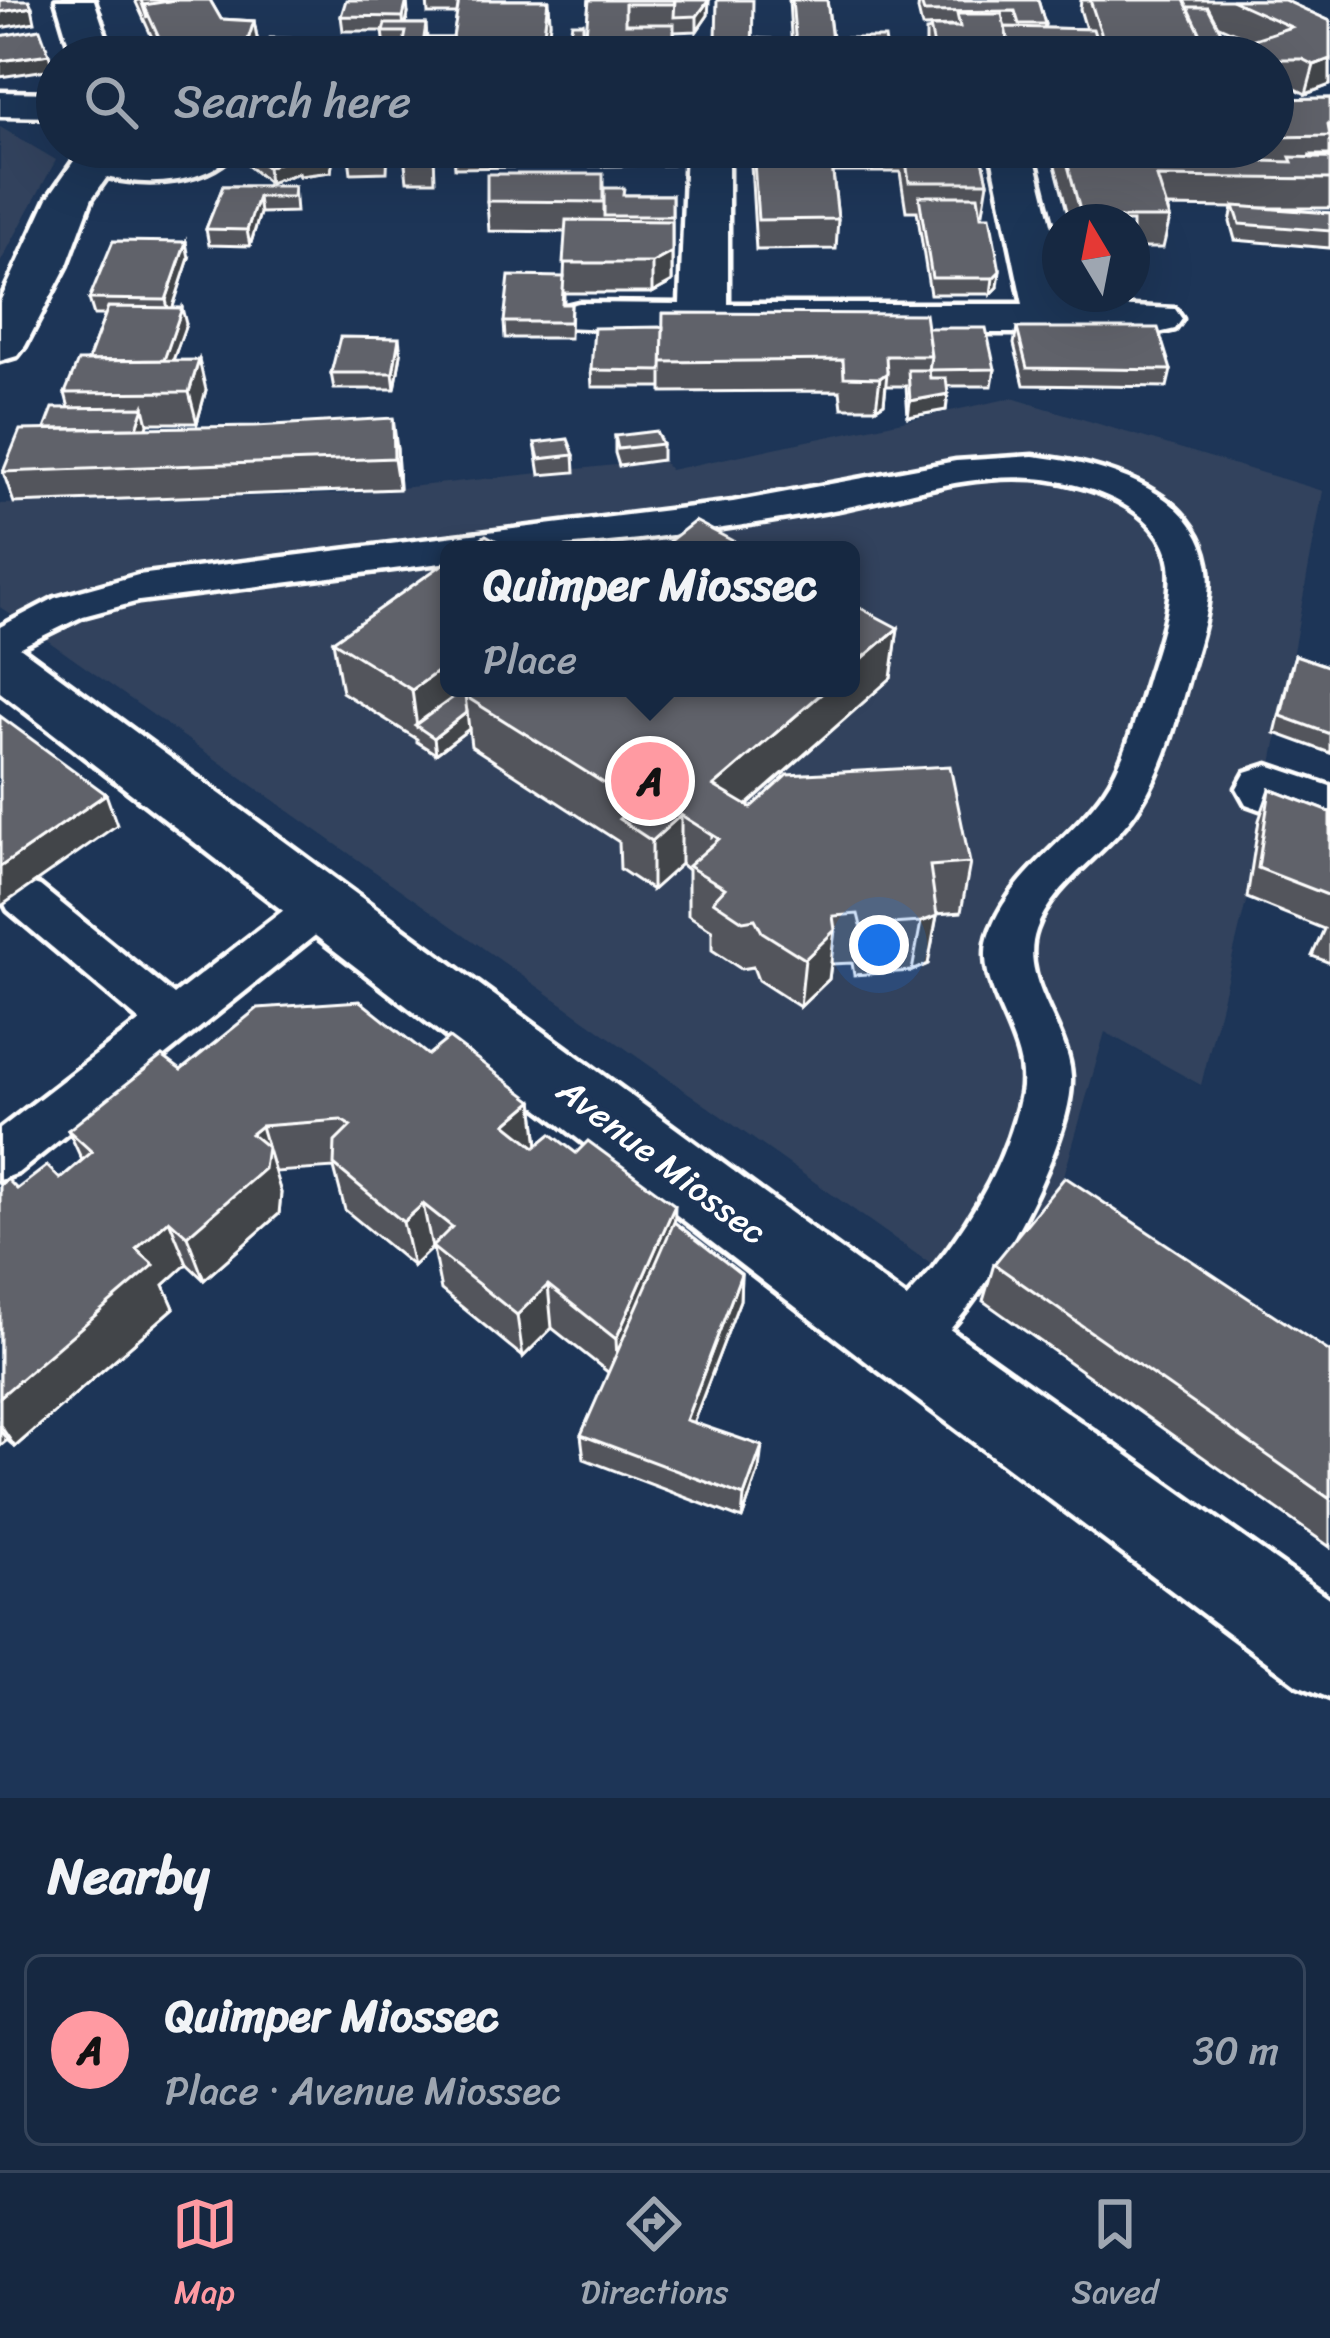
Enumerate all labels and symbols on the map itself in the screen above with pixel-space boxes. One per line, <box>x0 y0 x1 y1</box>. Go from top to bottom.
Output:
north arrow <box>1042 204 1150 312</box>
pin: A <box>611 736 689 826</box>
your location <box>849 915 909 975</box>
street label: Avenue Miossec <box>542 1060 781 1262</box>

